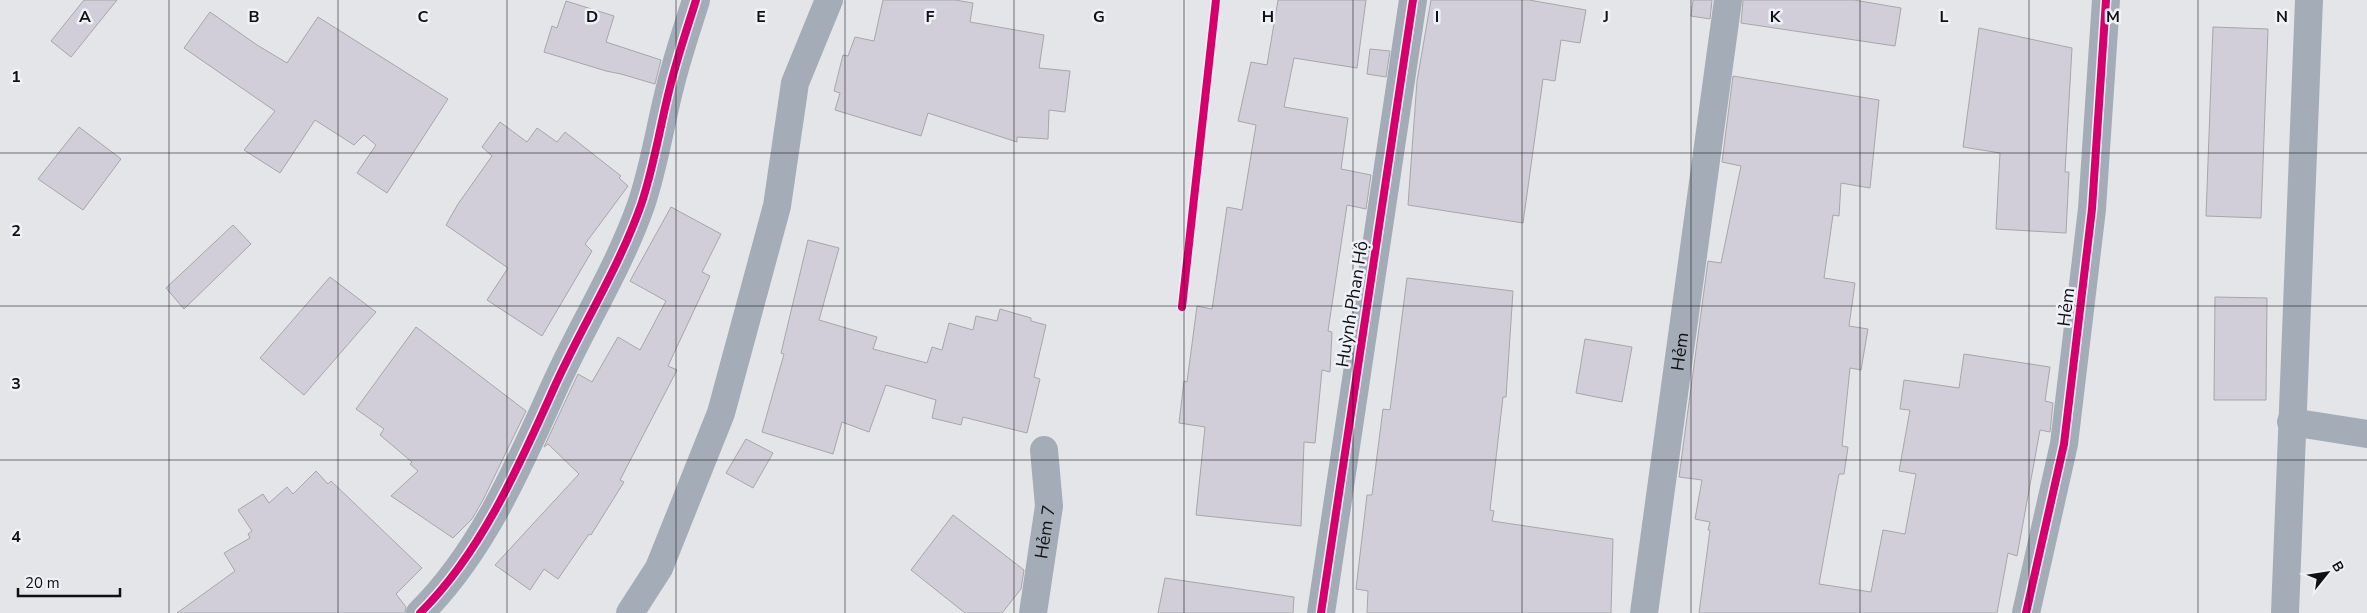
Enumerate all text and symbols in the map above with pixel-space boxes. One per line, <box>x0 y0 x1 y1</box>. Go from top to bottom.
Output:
text: A <box>79 6 91 28</box>
text: B <box>248 6 260 28</box>
text: C <box>418 6 429 28</box>
text: D <box>586 6 598 28</box>
text: E <box>756 6 766 28</box>
text: F <box>926 6 935 28</box>
text: G <box>1093 6 1105 28</box>
text: H <box>1262 6 1274 28</box>
text: I <box>1435 6 1439 28</box>
text: J <box>1602 6 1609 28</box>
text: K <box>1770 6 1782 28</box>
text: L <box>1940 6 1949 28</box>
text: M <box>2106 6 2120 28</box>
text: N <box>2276 6 2288 28</box>
text: 1 <box>11 66 21 88</box>
text: 2 <box>11 220 21 242</box>
street label: Huỳnh Phan Hộ <box>1330 239 1374 369</box>
street label: Hẻm <box>2052 286 2080 328</box>
street label: Hẻm <box>1665 331 1694 372</box>
text: 3 <box>11 373 21 395</box>
street label: Hẻm 7 <box>1029 503 1061 560</box>
text: 4 <box>11 526 21 548</box>
north arrow <box>2302 548 2352 598</box>
text: B <box>2327 558 2348 576</box>
scale bar <box>18 566 120 598</box>
text: 20 m <box>25 573 60 593</box>

